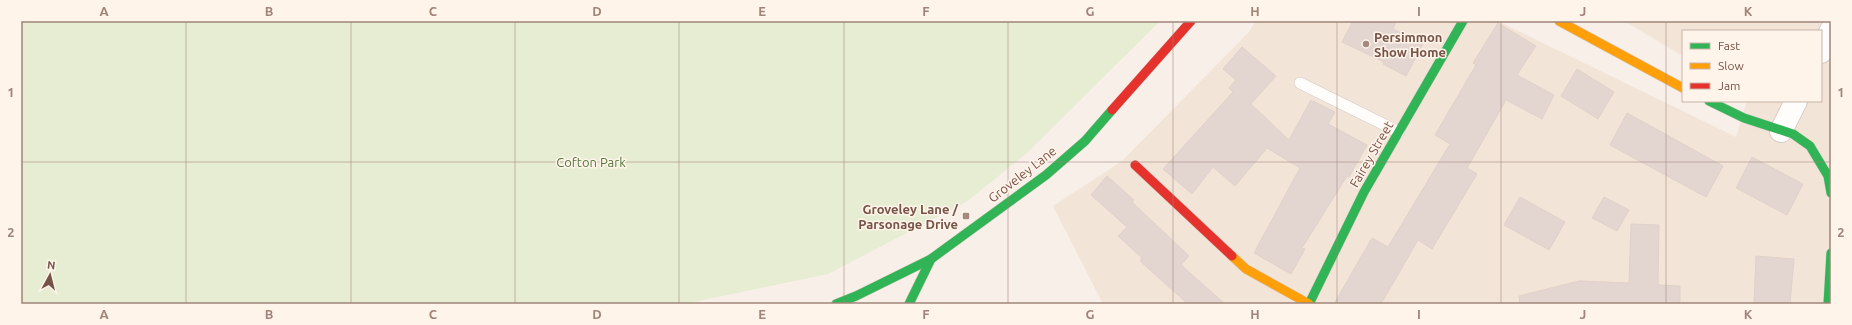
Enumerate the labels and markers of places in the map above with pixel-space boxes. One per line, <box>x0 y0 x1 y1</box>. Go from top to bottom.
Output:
place label: Persimmon Show Home <box>1374 30 1446 59</box>
marker: Persimmon Show Home <box>1361 39 1371 49</box>
place label: Groveley Lane / Parsonage Drive <box>858 202 959 231</box>
marker: Groveley Lane / Parsonage Drive <box>961 211 971 221</box>

